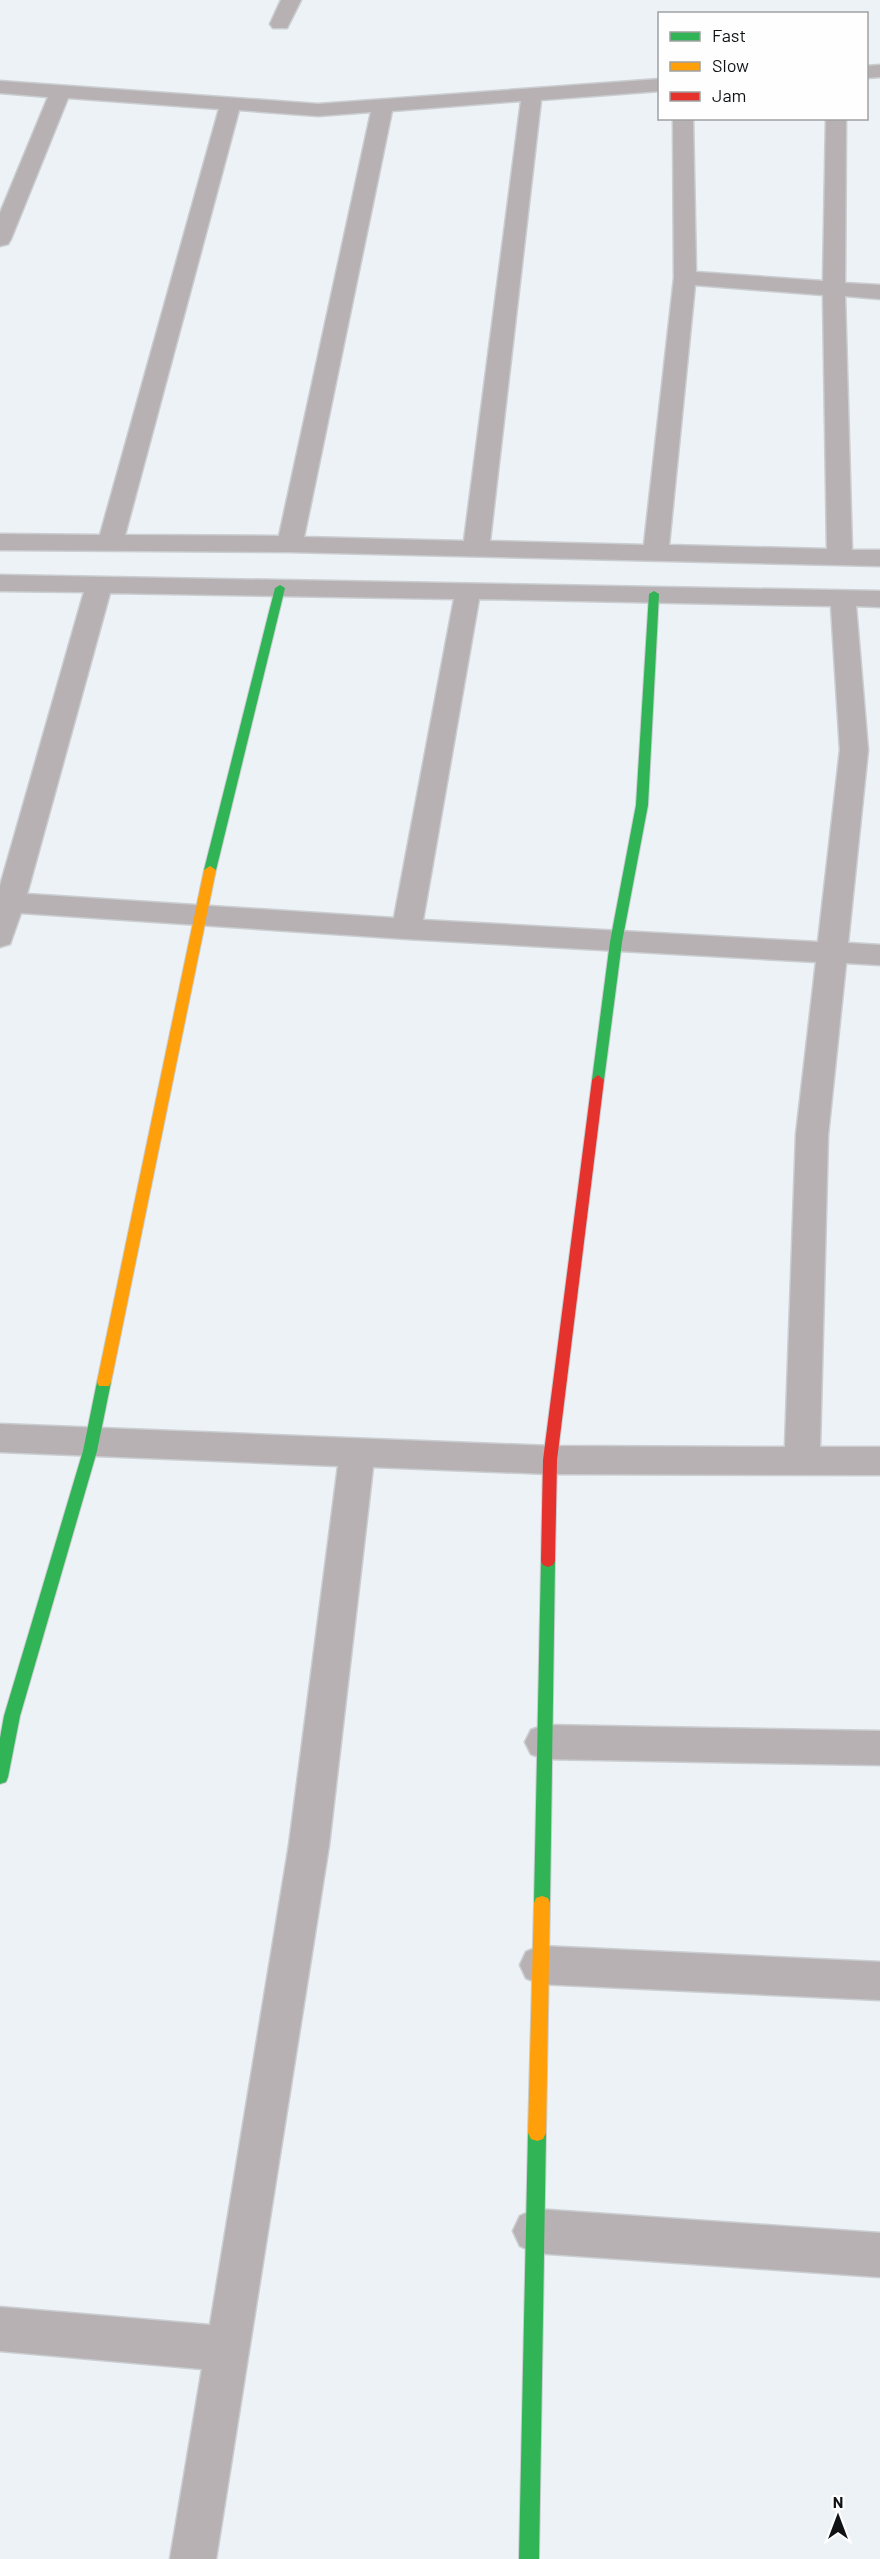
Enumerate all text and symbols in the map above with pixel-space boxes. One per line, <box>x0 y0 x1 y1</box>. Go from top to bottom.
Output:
legend <box>658 12 868 120</box>
text: Fast <box>712 24 746 46</box>
text: Slow <box>712 54 749 76</box>
text: Jam <box>712 84 746 106</box>
north arrow <box>808 2487 868 2547</box>
text: N <box>833 2492 843 2511</box>

